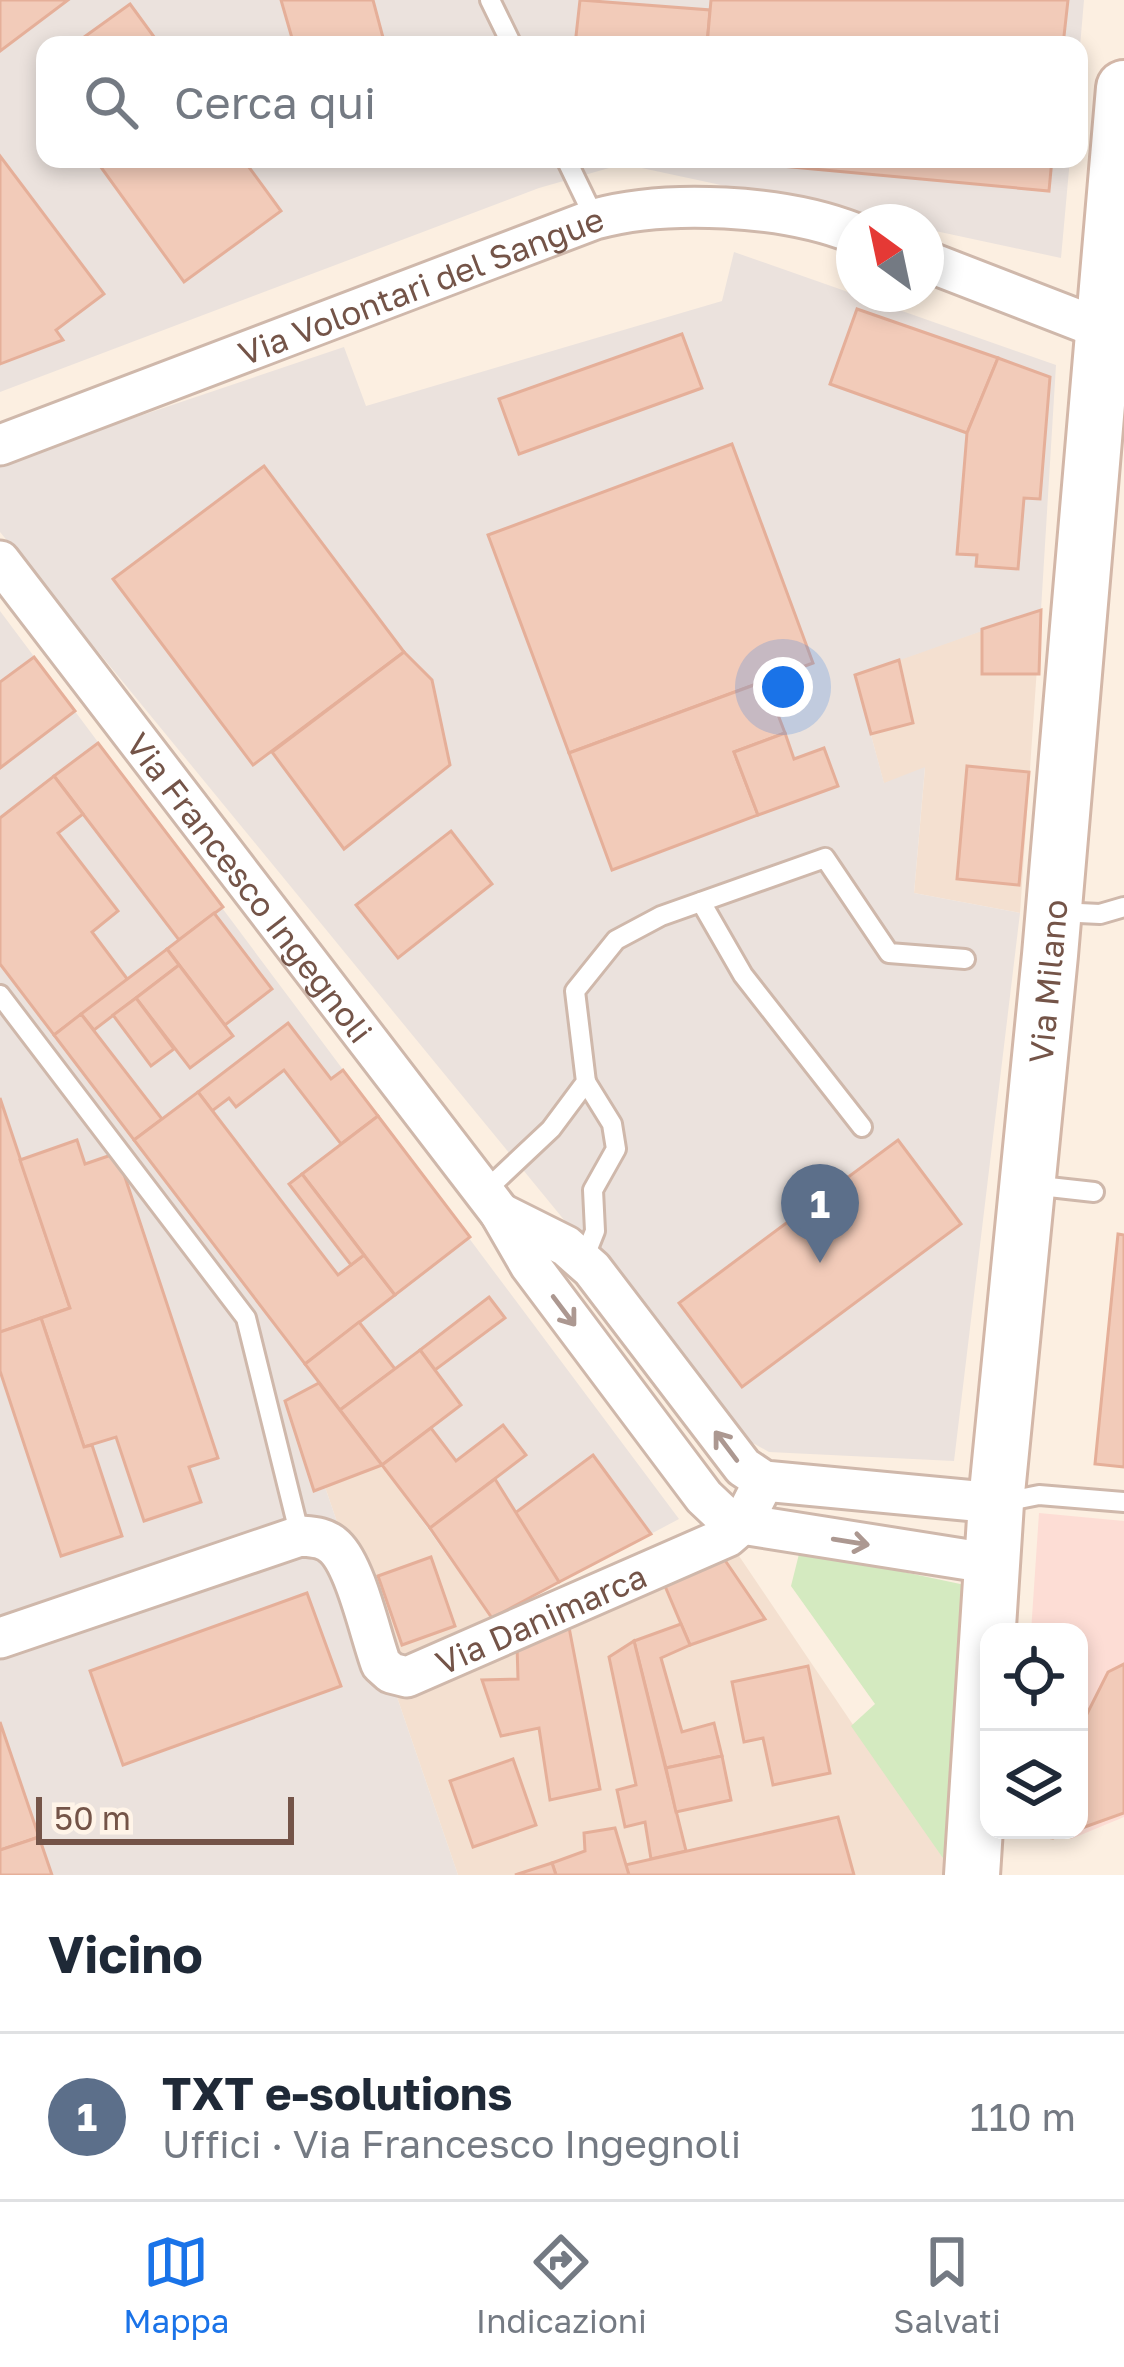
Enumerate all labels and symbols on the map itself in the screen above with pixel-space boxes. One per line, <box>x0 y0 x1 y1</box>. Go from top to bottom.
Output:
street label: Via Volontari del Sangue <box>233 198 609 372</box>
north arrow <box>836 204 944 312</box>
your location <box>753 657 813 717</box>
street label: Via Francesco Ingegnoli <box>119 725 381 1050</box>
street label: Via Milano <box>1020 898 1074 1065</box>
pin: 1 <box>781 1164 859 1263</box>
one-way arrow <box>551 1294 577 1326</box>
one-way arrow <box>714 1430 740 1462</box>
one-way arrow <box>830 1531 869 1554</box>
street label: Via Danimarca <box>429 1555 652 1682</box>
scale bar <box>36 1791 294 1844</box>

